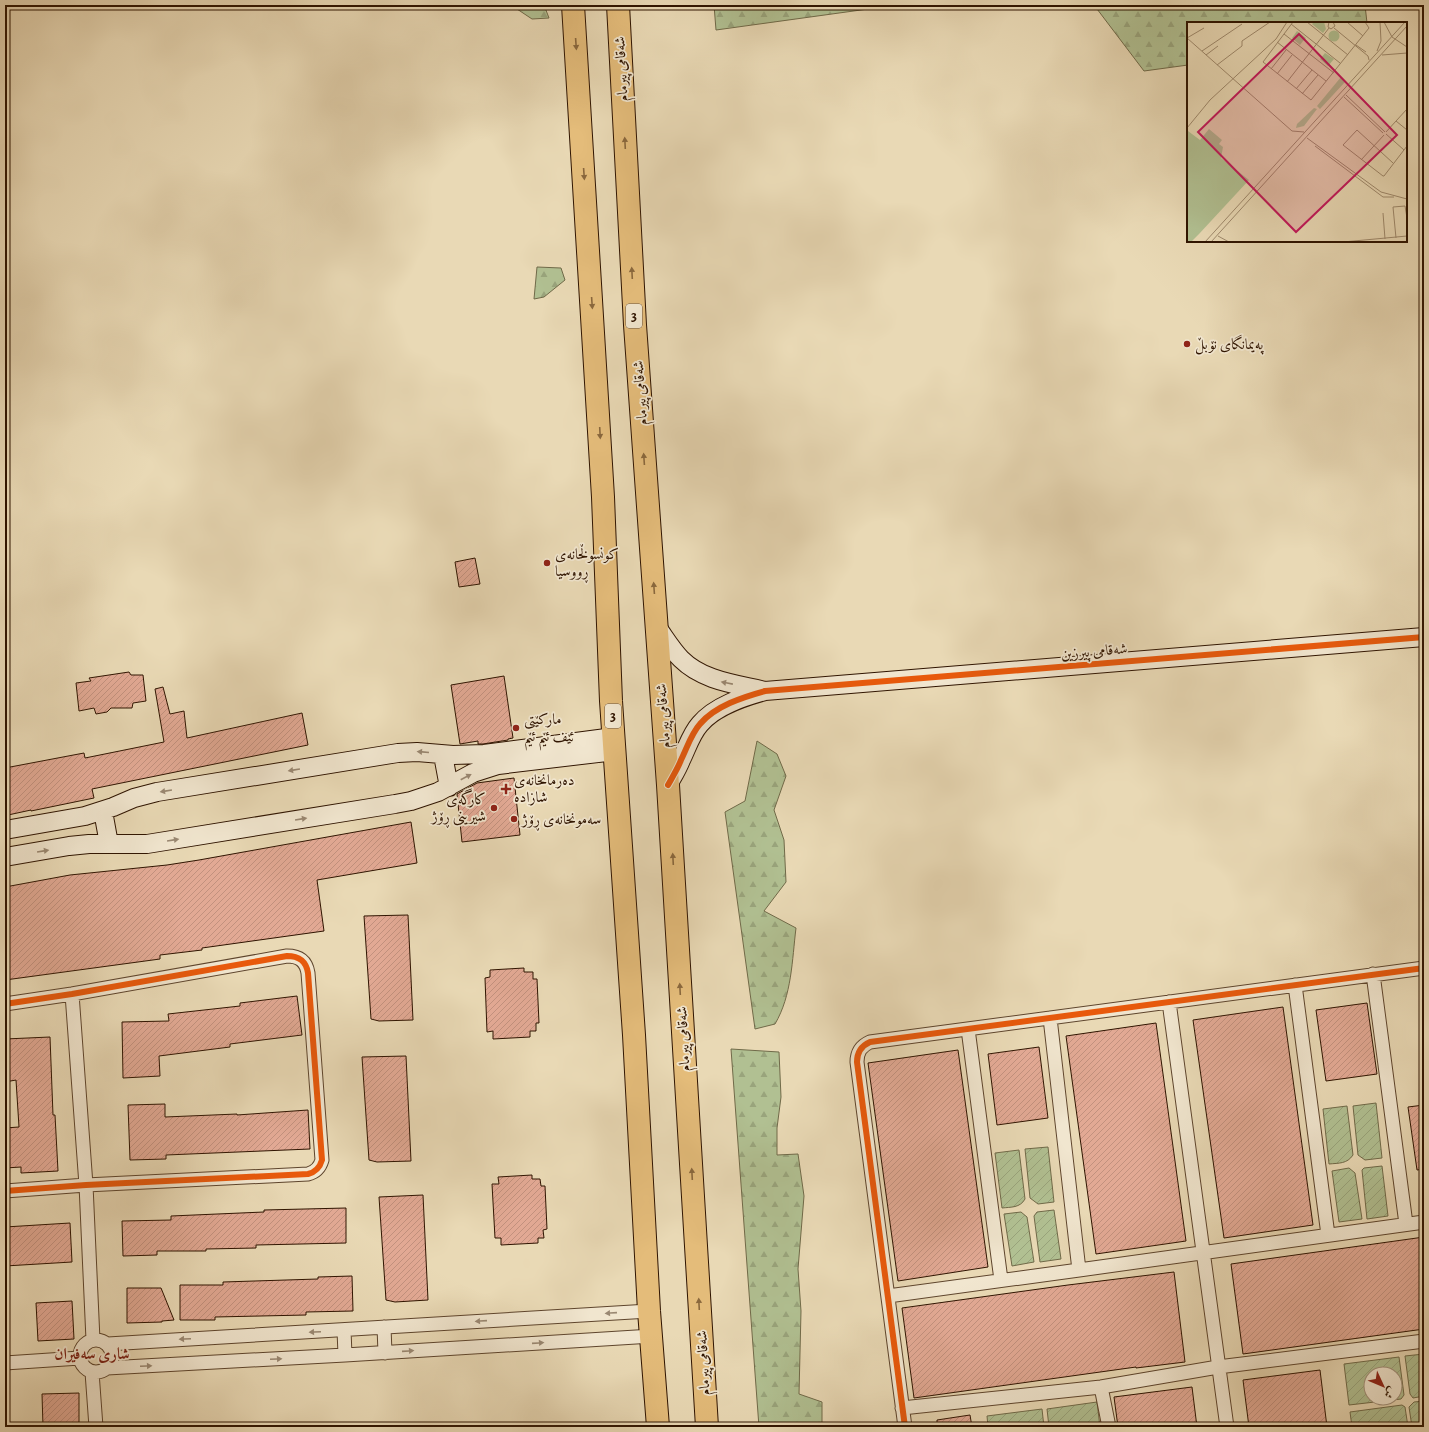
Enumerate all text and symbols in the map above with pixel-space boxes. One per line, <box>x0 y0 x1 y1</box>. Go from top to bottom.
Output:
inset map <box>1187 22 1407 242</box>
street label: شەقامی پیرمام <box>609 36 636 102</box>
one-way arrow <box>572 38 579 50</box>
one-way arrow <box>622 137 629 149</box>
one-way arrow <box>580 168 587 180</box>
one-way arrow <box>629 267 636 279</box>
one-way arrow <box>588 297 595 309</box>
road number: 3 <box>626 304 642 328</box>
place label: پەیمانگای نۆبڵ <box>1195 334 1264 355</box>
marker: پەیمانگای نۆبڵ <box>1182 339 1192 349</box>
street label: شەقامی پیرمام <box>628 360 655 426</box>
one-way arrow <box>596 427 603 439</box>
one-way arrow <box>641 453 648 465</box>
place label: کونسوڵخانەی ڕووسیا <box>555 544 619 583</box>
marker: کونسوڵخانەی ڕووسیا <box>542 558 552 568</box>
one-way arrow <box>650 582 657 594</box>
street label: شەقامی پیرزین <box>1060 638 1128 665</box>
one-way arrow <box>721 679 734 685</box>
street label: شەقامی پیرمام <box>651 683 678 749</box>
road number: 3 <box>605 704 621 728</box>
place label: مارکێتی ئێف ئێم ئێم <box>524 709 575 751</box>
marker: مارکێتی ئێف ئێم ئێم <box>511 723 521 733</box>
one-way arrow <box>417 749 429 756</box>
one-way arrow <box>288 767 300 773</box>
place label: دەرمانخانەی شازادە <box>514 770 575 807</box>
one-way arrow <box>460 774 472 780</box>
marker: دەرمانخانەی شازادە <box>501 784 511 794</box>
one-way arrow <box>160 788 172 794</box>
place label: کارگەی شیرینی ڕۆژ <box>430 788 486 828</box>
marker: کارگەی شیرینی ڕۆژ <box>489 803 499 813</box>
place label: سەمونخانەی ڕۆژ <box>520 809 601 831</box>
marker: سەمونخانەی ڕۆژ <box>509 814 519 824</box>
one-way arrow <box>295 816 307 822</box>
one-way arrow <box>166 837 179 843</box>
one-way arrow <box>37 848 50 854</box>
one-way arrow <box>669 853 676 865</box>
one-way arrow <box>677 983 684 995</box>
street label: شەقامی پیرمام <box>671 1006 698 1072</box>
one-way arrow <box>688 1168 695 1180</box>
one-way arrow <box>696 1298 703 1310</box>
one-way arrow <box>605 1310 617 1317</box>
one-way arrow <box>475 1318 487 1325</box>
one-way arrow <box>309 1328 321 1335</box>
street label: شەقامی پیرمام <box>691 1330 718 1396</box>
one-way arrow <box>179 1336 191 1343</box>
one-way arrow <box>532 1340 545 1346</box>
district label: شاری سەفیران <box>54 1343 130 1365</box>
one-way arrow <box>402 1348 414 1355</box>
one-way arrow <box>270 1356 282 1363</box>
one-way arrow <box>140 1363 152 1370</box>
north arrow <box>1363 1366 1403 1406</box>
text: ش <box>1381 1383 1399 1402</box>

